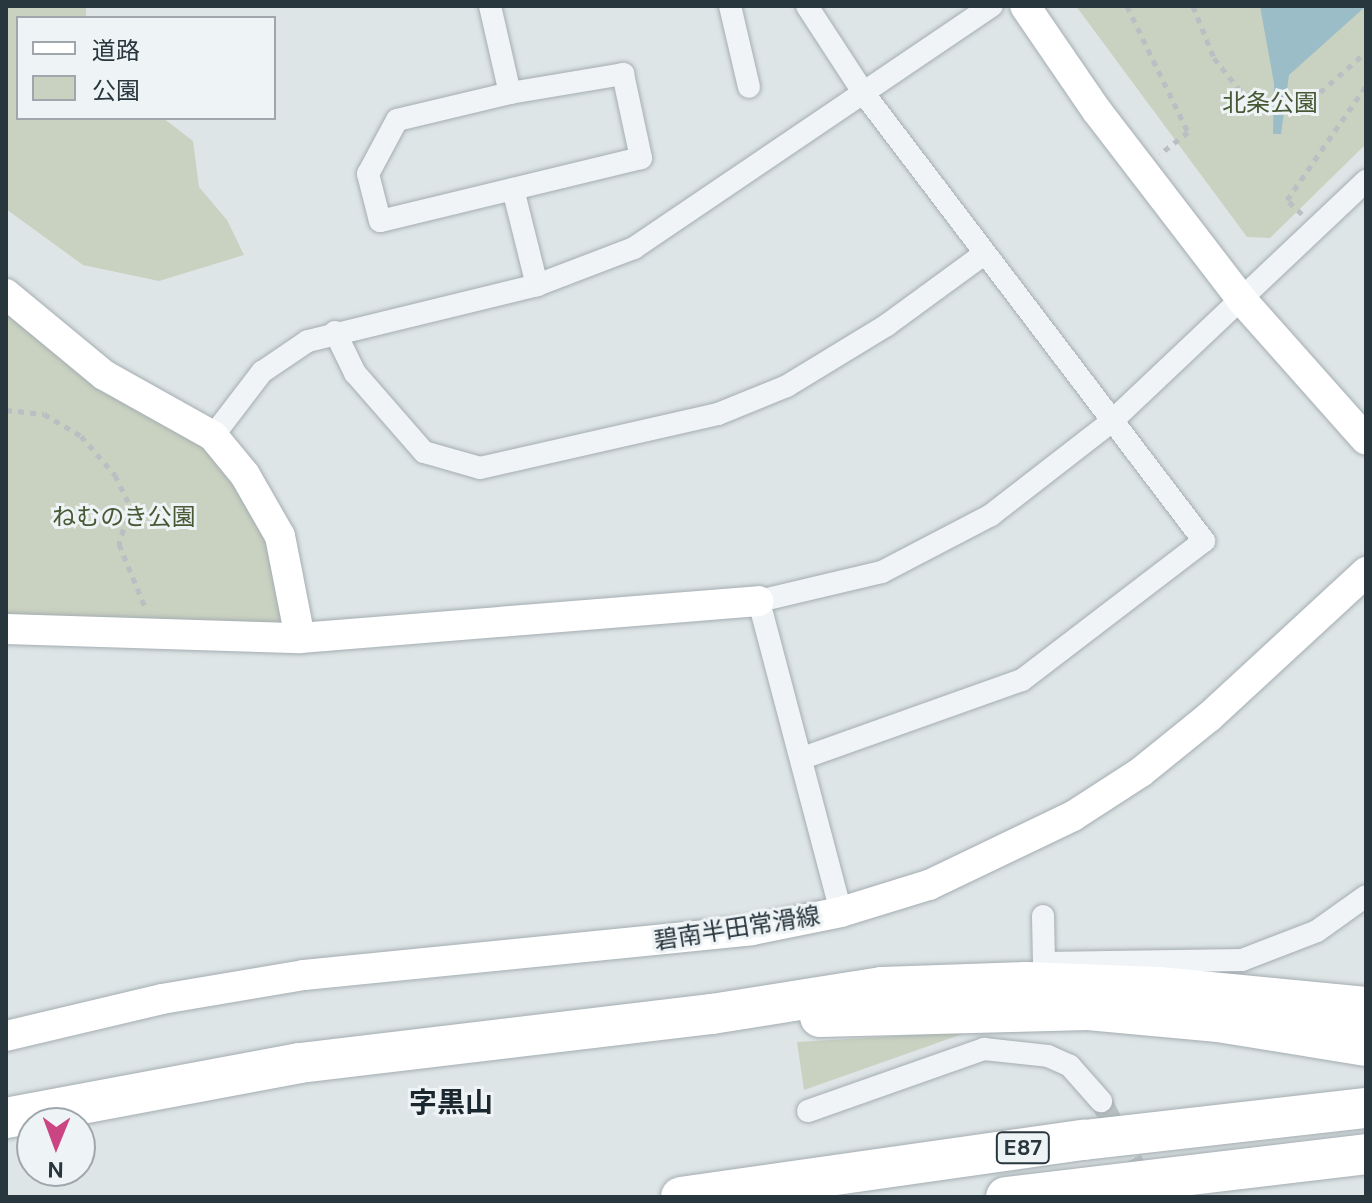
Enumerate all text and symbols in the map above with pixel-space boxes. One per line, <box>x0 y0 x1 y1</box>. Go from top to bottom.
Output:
legend <box>16 16 276 120</box>
text: 道路 <box>92 35 140 66</box>
text: 公園 <box>92 75 140 106</box>
park label: 北条公園 <box>1222 89 1318 117</box>
park label: ねむのき公園 <box>52 503 196 531</box>
street label: 碧南半田常滑線 <box>652 901 822 955</box>
district label: 字黒山 <box>409 1086 493 1120</box>
north arrow <box>16 1107 96 1187</box>
road number: E87 <box>995 1130 1051 1166</box>
text: N <box>47 1155 64 1184</box>

